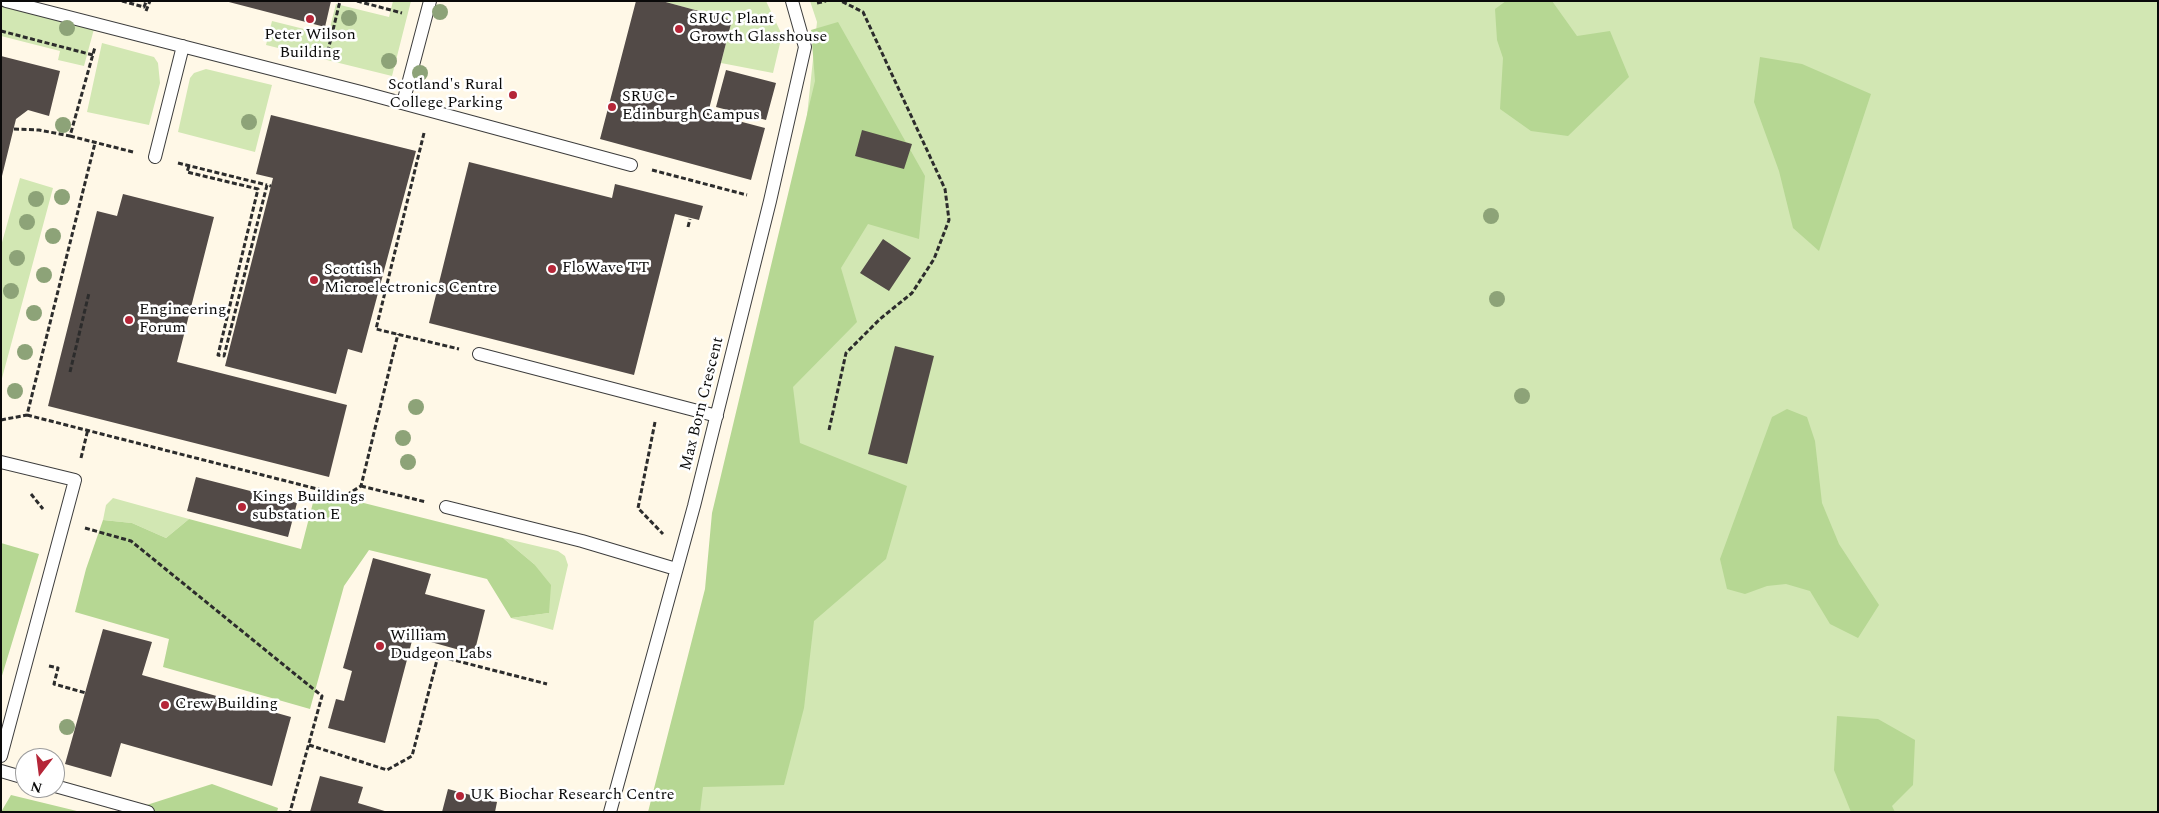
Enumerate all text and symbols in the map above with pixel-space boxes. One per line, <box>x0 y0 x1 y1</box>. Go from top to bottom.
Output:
place label: SRUC Plant Growth Glasshouse <box>689 10 827 48</box>
marker: Peter Wilson Building <box>304 13 316 25</box>
marker: SRUC Plant Growth Glasshouse <box>673 23 685 35</box>
place label: Peter Wilson Building <box>264 26 356 64</box>
place label: Scotland's Rural College Parking <box>388 76 503 114</box>
place label: SRUC - Edinburgh Campus <box>622 88 760 126</box>
marker: Scotland's Rural College Parking <box>507 89 519 101</box>
marker: SRUC - Edinburgh Campus <box>606 101 618 113</box>
place label: FloWave TT <box>562 259 649 279</box>
place label: Scottish Microelectronics Centre <box>324 261 497 299</box>
marker: FloWave TT <box>546 263 558 275</box>
marker: Scottish Microelectronics Centre <box>308 274 320 286</box>
place label: Engineering Forum <box>139 301 227 339</box>
marker: Engineering Forum <box>123 314 135 326</box>
street label: Max Born Crescent <box>677 335 729 473</box>
place label: Kings Buildings substation E <box>252 488 365 526</box>
marker: Kings Buildings substation E <box>236 501 248 513</box>
place label: William Dudgeon Labs <box>390 627 492 665</box>
marker: William Dudgeon Labs <box>374 640 386 652</box>
place label: Crew Building <box>175 695 278 715</box>
marker: Crew Building <box>159 699 171 711</box>
north arrow <box>15 748 65 798</box>
text: N <box>28 775 44 799</box>
place label: UK Biochar Research Centre <box>470 786 675 806</box>
marker: UK Biochar Research Centre <box>454 790 466 802</box>

